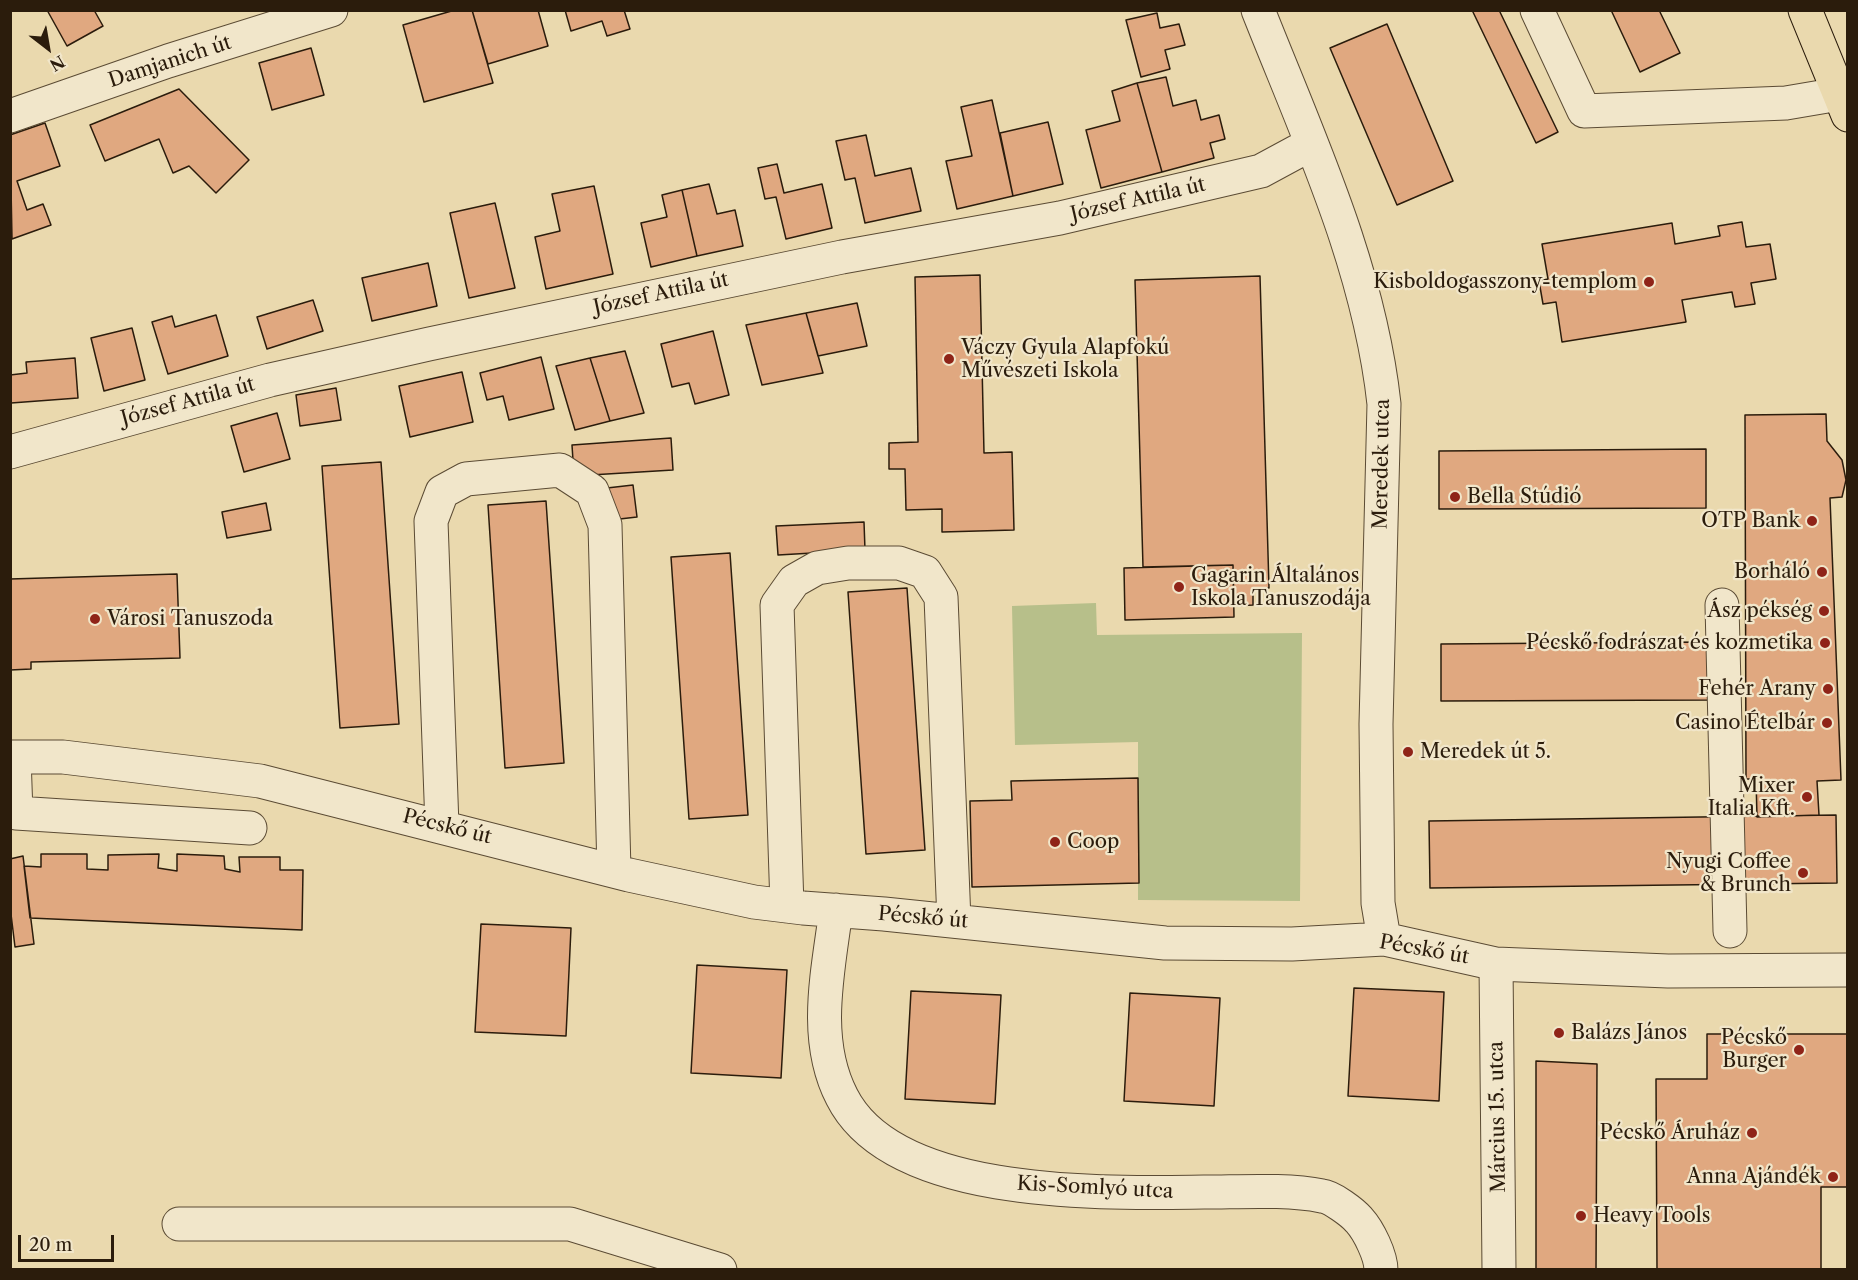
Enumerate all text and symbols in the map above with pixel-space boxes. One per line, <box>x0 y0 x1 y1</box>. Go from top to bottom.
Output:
north arrow <box>18 18 78 78</box>
street label: Damjanich út <box>106 31 234 93</box>
text: N <box>46 51 68 76</box>
street label: József Attila út <box>1068 173 1208 227</box>
street label: József Attila út <box>591 268 731 320</box>
place label: Kisboldogasszony-templom <box>1373 270 1637 294</box>
marker: Kisboldogasszony-templom <box>1642 275 1656 289</box>
place label: Váczy Gyula Alapfokú Művészeti Iskola <box>961 336 1169 383</box>
marker: Váczy Gyula Alapfokú Művészeti Iskola <box>942 352 956 366</box>
street label: József Attila út <box>118 373 258 431</box>
street label: Meredek utca <box>1369 398 1395 530</box>
place label: Bella Stúdió <box>1467 485 1582 509</box>
marker: Bella Stúdió <box>1448 490 1462 504</box>
place label: OTP Bank <box>1701 509 1800 533</box>
marker: OTP Bank <box>1805 514 1819 528</box>
place label: Borháló <box>1734 560 1810 584</box>
place label: Gagarin Általános Iskola Tanuszodája <box>1191 564 1371 611</box>
marker: Borháló <box>1815 565 1829 579</box>
marker: Gagarin Általános Iskola Tanuszodája <box>1172 580 1186 594</box>
place label: Ász pékség <box>1707 599 1812 623</box>
marker: Ász pékség <box>1817 604 1831 618</box>
place label: Városi Tanuszoda <box>107 607 273 631</box>
marker: Városi Tanuszoda <box>88 612 102 626</box>
place label: Pécskő fodrászat és kozmetika <box>1526 631 1813 655</box>
marker: Pécskő fodrászat és kozmetika <box>1818 636 1832 650</box>
place label: Fehér Arany <box>1698 677 1816 701</box>
marker: Fehér Arany <box>1821 682 1835 696</box>
place label: Casino Ételbár <box>1675 711 1815 735</box>
marker: Casino Ételbár <box>1820 716 1834 730</box>
place label: Meredek út 5. <box>1420 740 1551 764</box>
marker: Meredek út 5. <box>1401 745 1415 759</box>
place label: Mixer Italia Kft. <box>1708 774 1795 821</box>
marker: Mixer Italia Kft. <box>1800 790 1814 804</box>
street label: Pécskő út <box>400 804 494 850</box>
place label: Coop <box>1067 830 1119 854</box>
marker: Coop <box>1048 835 1062 849</box>
place label: Nyugi Coffee & Brunch <box>1666 850 1791 897</box>
marker: Nyugi Coffee & Brunch <box>1796 866 1810 880</box>
street label: Pécskő út <box>877 902 969 934</box>
street label: Pécskő út <box>1377 930 1471 970</box>
place label: Balázs János <box>1571 1021 1687 1045</box>
marker: Balázs János <box>1552 1026 1566 1040</box>
place label: Pécskő Burger <box>1721 1026 1787 1073</box>
street label: Március 15. utca <box>1485 1041 1511 1193</box>
marker: Pécskő Burger <box>1792 1043 1806 1057</box>
place label: Pécskő Áruház <box>1600 1121 1740 1145</box>
marker: Pécskő Áruház <box>1745 1126 1759 1140</box>
place label: Anna Ajándék <box>1687 1165 1821 1189</box>
marker: Anna Ajándék <box>1826 1170 1840 1184</box>
street label: Kis-Somlyó utca <box>1016 1172 1174 1204</box>
place label: Heavy Tools <box>1593 1204 1710 1228</box>
marker: Heavy Tools <box>1574 1209 1588 1223</box>
scale bar <box>21 1223 117 1261</box>
text: 20 m <box>29 1234 72 1256</box>

